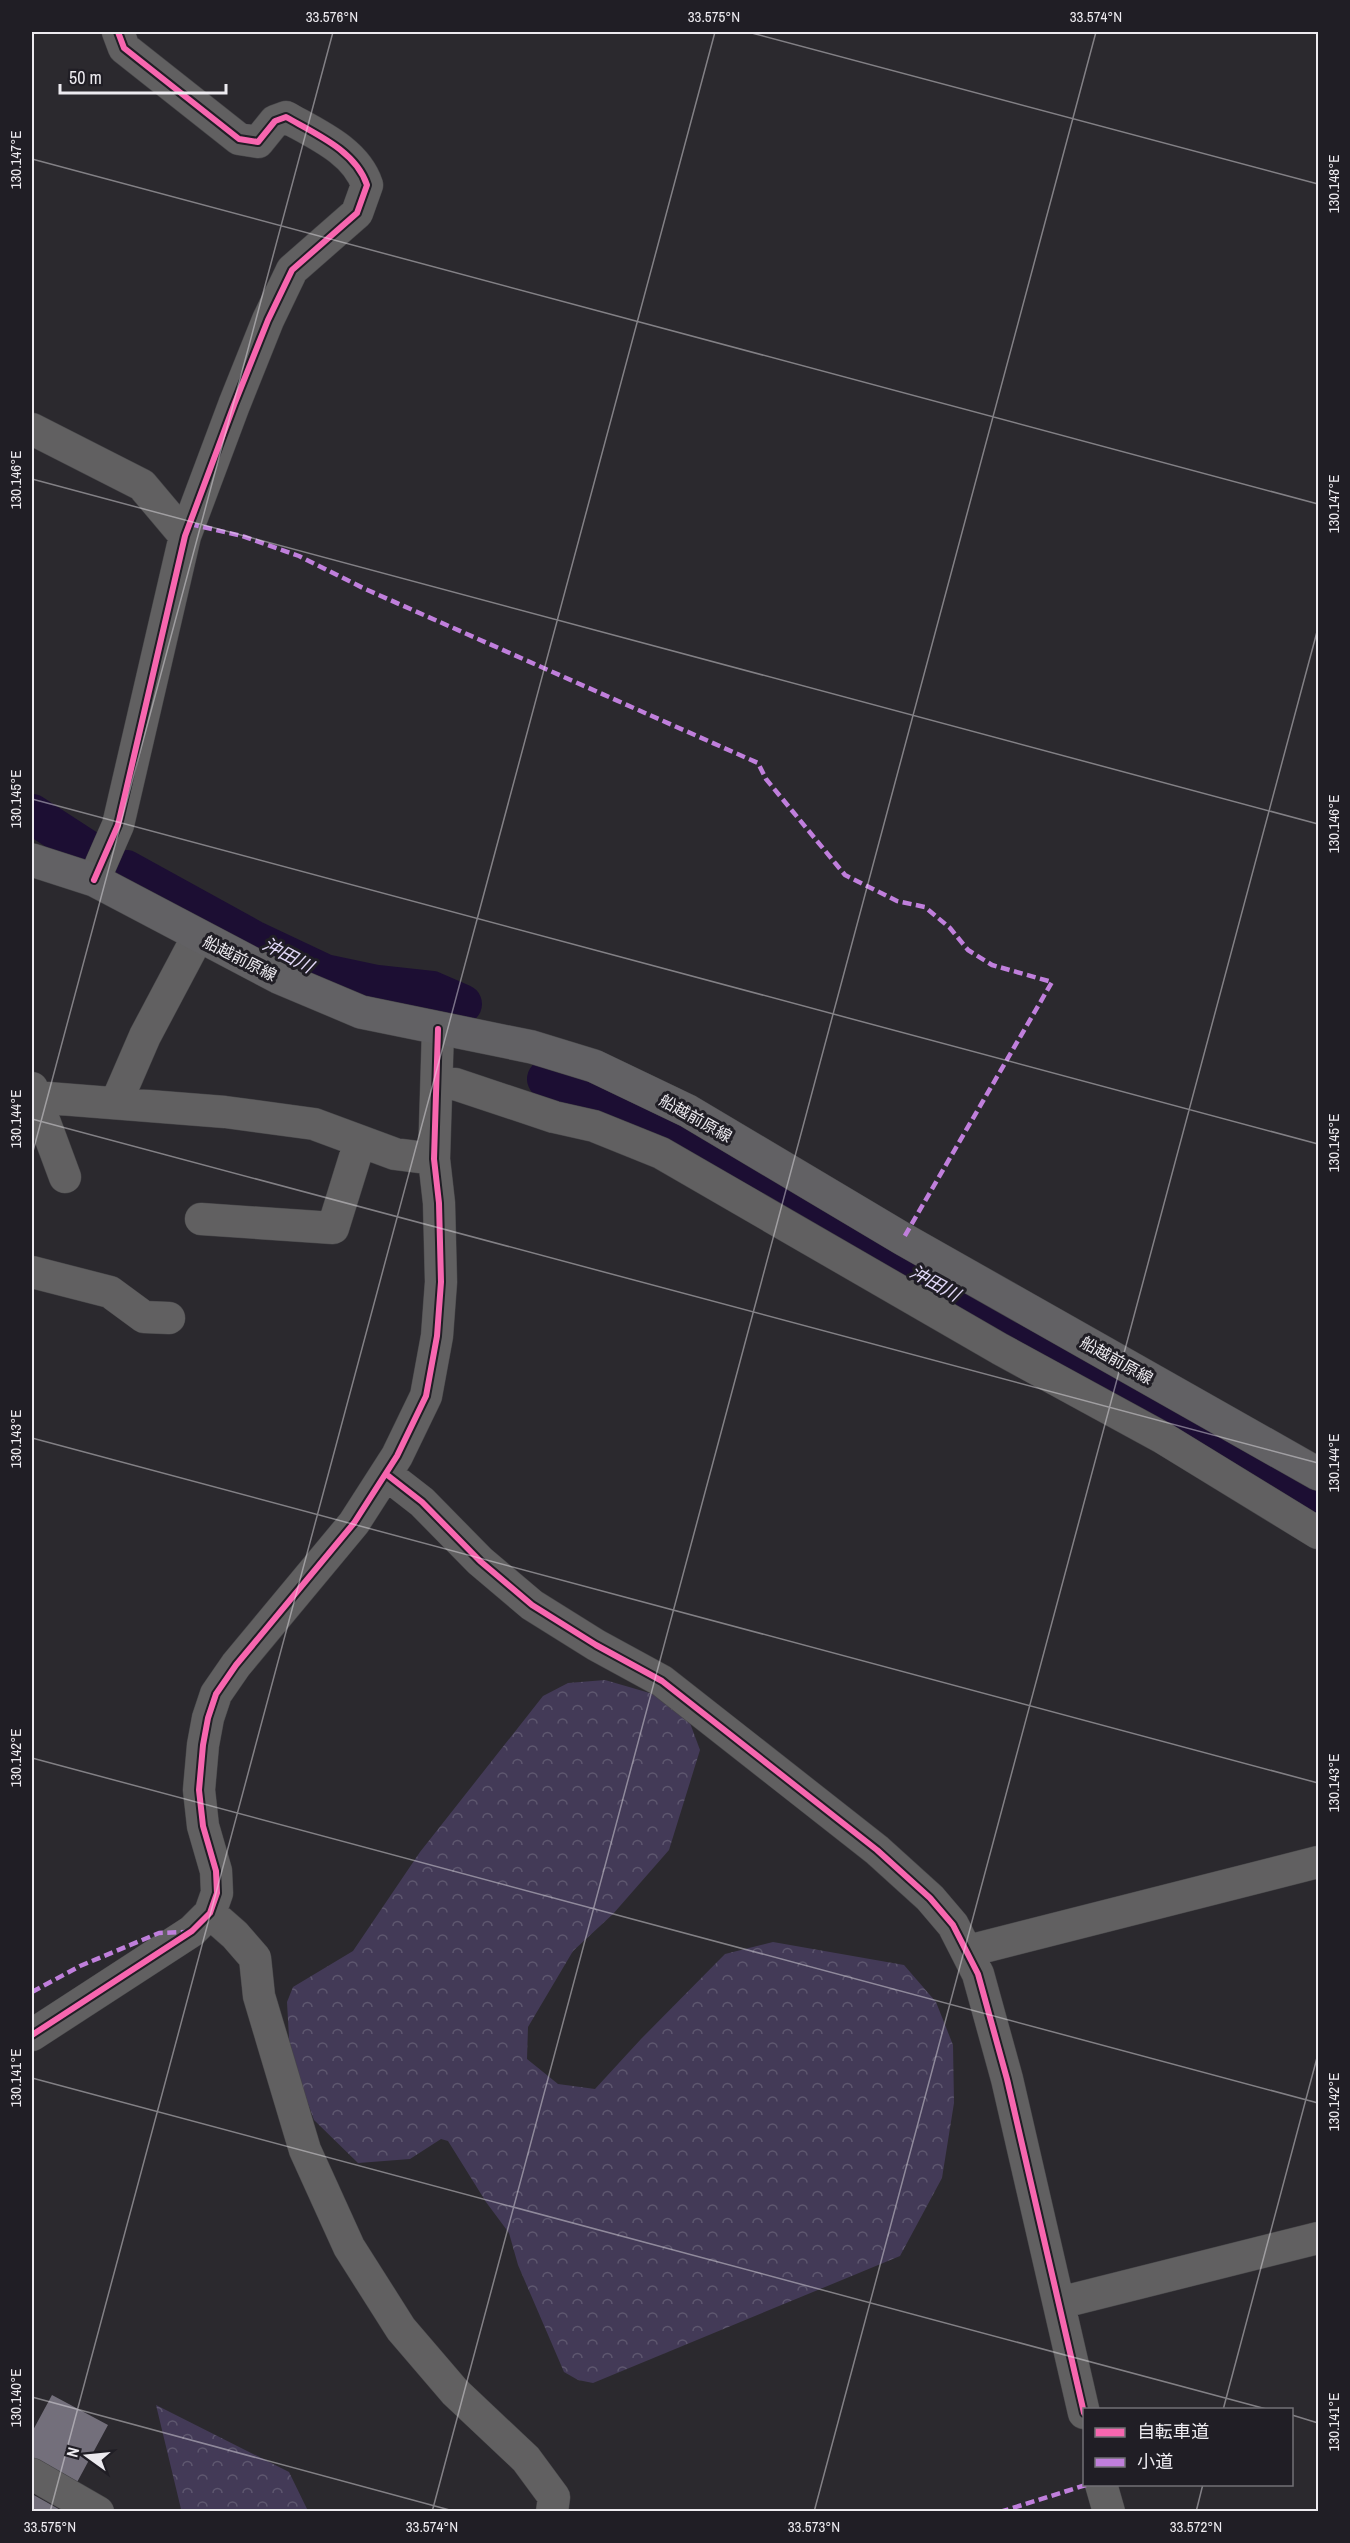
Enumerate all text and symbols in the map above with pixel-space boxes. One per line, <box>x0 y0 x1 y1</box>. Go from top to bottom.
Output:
text: 33.576°N <box>306 6 358 27</box>
text: 33.575°N <box>688 6 740 27</box>
text: 33.574°N <box>1070 6 1122 27</box>
scale bar <box>60 57 226 95</box>
text: 50 m <box>69 65 102 90</box>
text: 130.147°E <box>5 131 26 189</box>
text: 130.148°E <box>1323 155 1344 213</box>
text: 130.146°E <box>5 451 26 509</box>
text: 130.147°E <box>1323 475 1344 533</box>
text: 130.145°E <box>5 770 26 828</box>
text: 130.146°E <box>1323 795 1344 853</box>
street label: 船越前原線 <box>199 930 281 986</box>
water label: 沖田川 <box>258 931 319 980</box>
street label: 船越前原線 <box>656 1089 736 1147</box>
text: 130.144°E <box>5 1090 26 1148</box>
text: 130.145°E <box>1323 1114 1344 1172</box>
water label: 沖田川 <box>905 1259 966 1308</box>
street label: 船越前原線 <box>1077 1331 1157 1389</box>
text: 130.143°E <box>5 1410 26 1468</box>
text: 130.144°E <box>1323 1434 1344 1492</box>
text: 130.142°E <box>5 1729 26 1787</box>
text: 130.143°E <box>1323 1754 1344 1812</box>
text: 130.141°E <box>5 2049 26 2107</box>
text: 130.142°E <box>1323 2073 1344 2131</box>
text: 130.140°E <box>5 2369 26 2427</box>
text: 130.141°E <box>1323 2393 1344 2451</box>
legend <box>1083 2408 1293 2486</box>
text: 自転車道 <box>1137 2419 1209 2444</box>
north arrow <box>57 2426 117 2486</box>
text: N <box>61 2445 84 2460</box>
text: 小道 <box>1137 2449 1173 2474</box>
text: 33.575°N <box>24 2516 76 2537</box>
text: 33.574°N <box>406 2516 458 2537</box>
text: 33.573°N <box>788 2516 840 2537</box>
text: 33.572°N <box>1170 2516 1222 2537</box>

